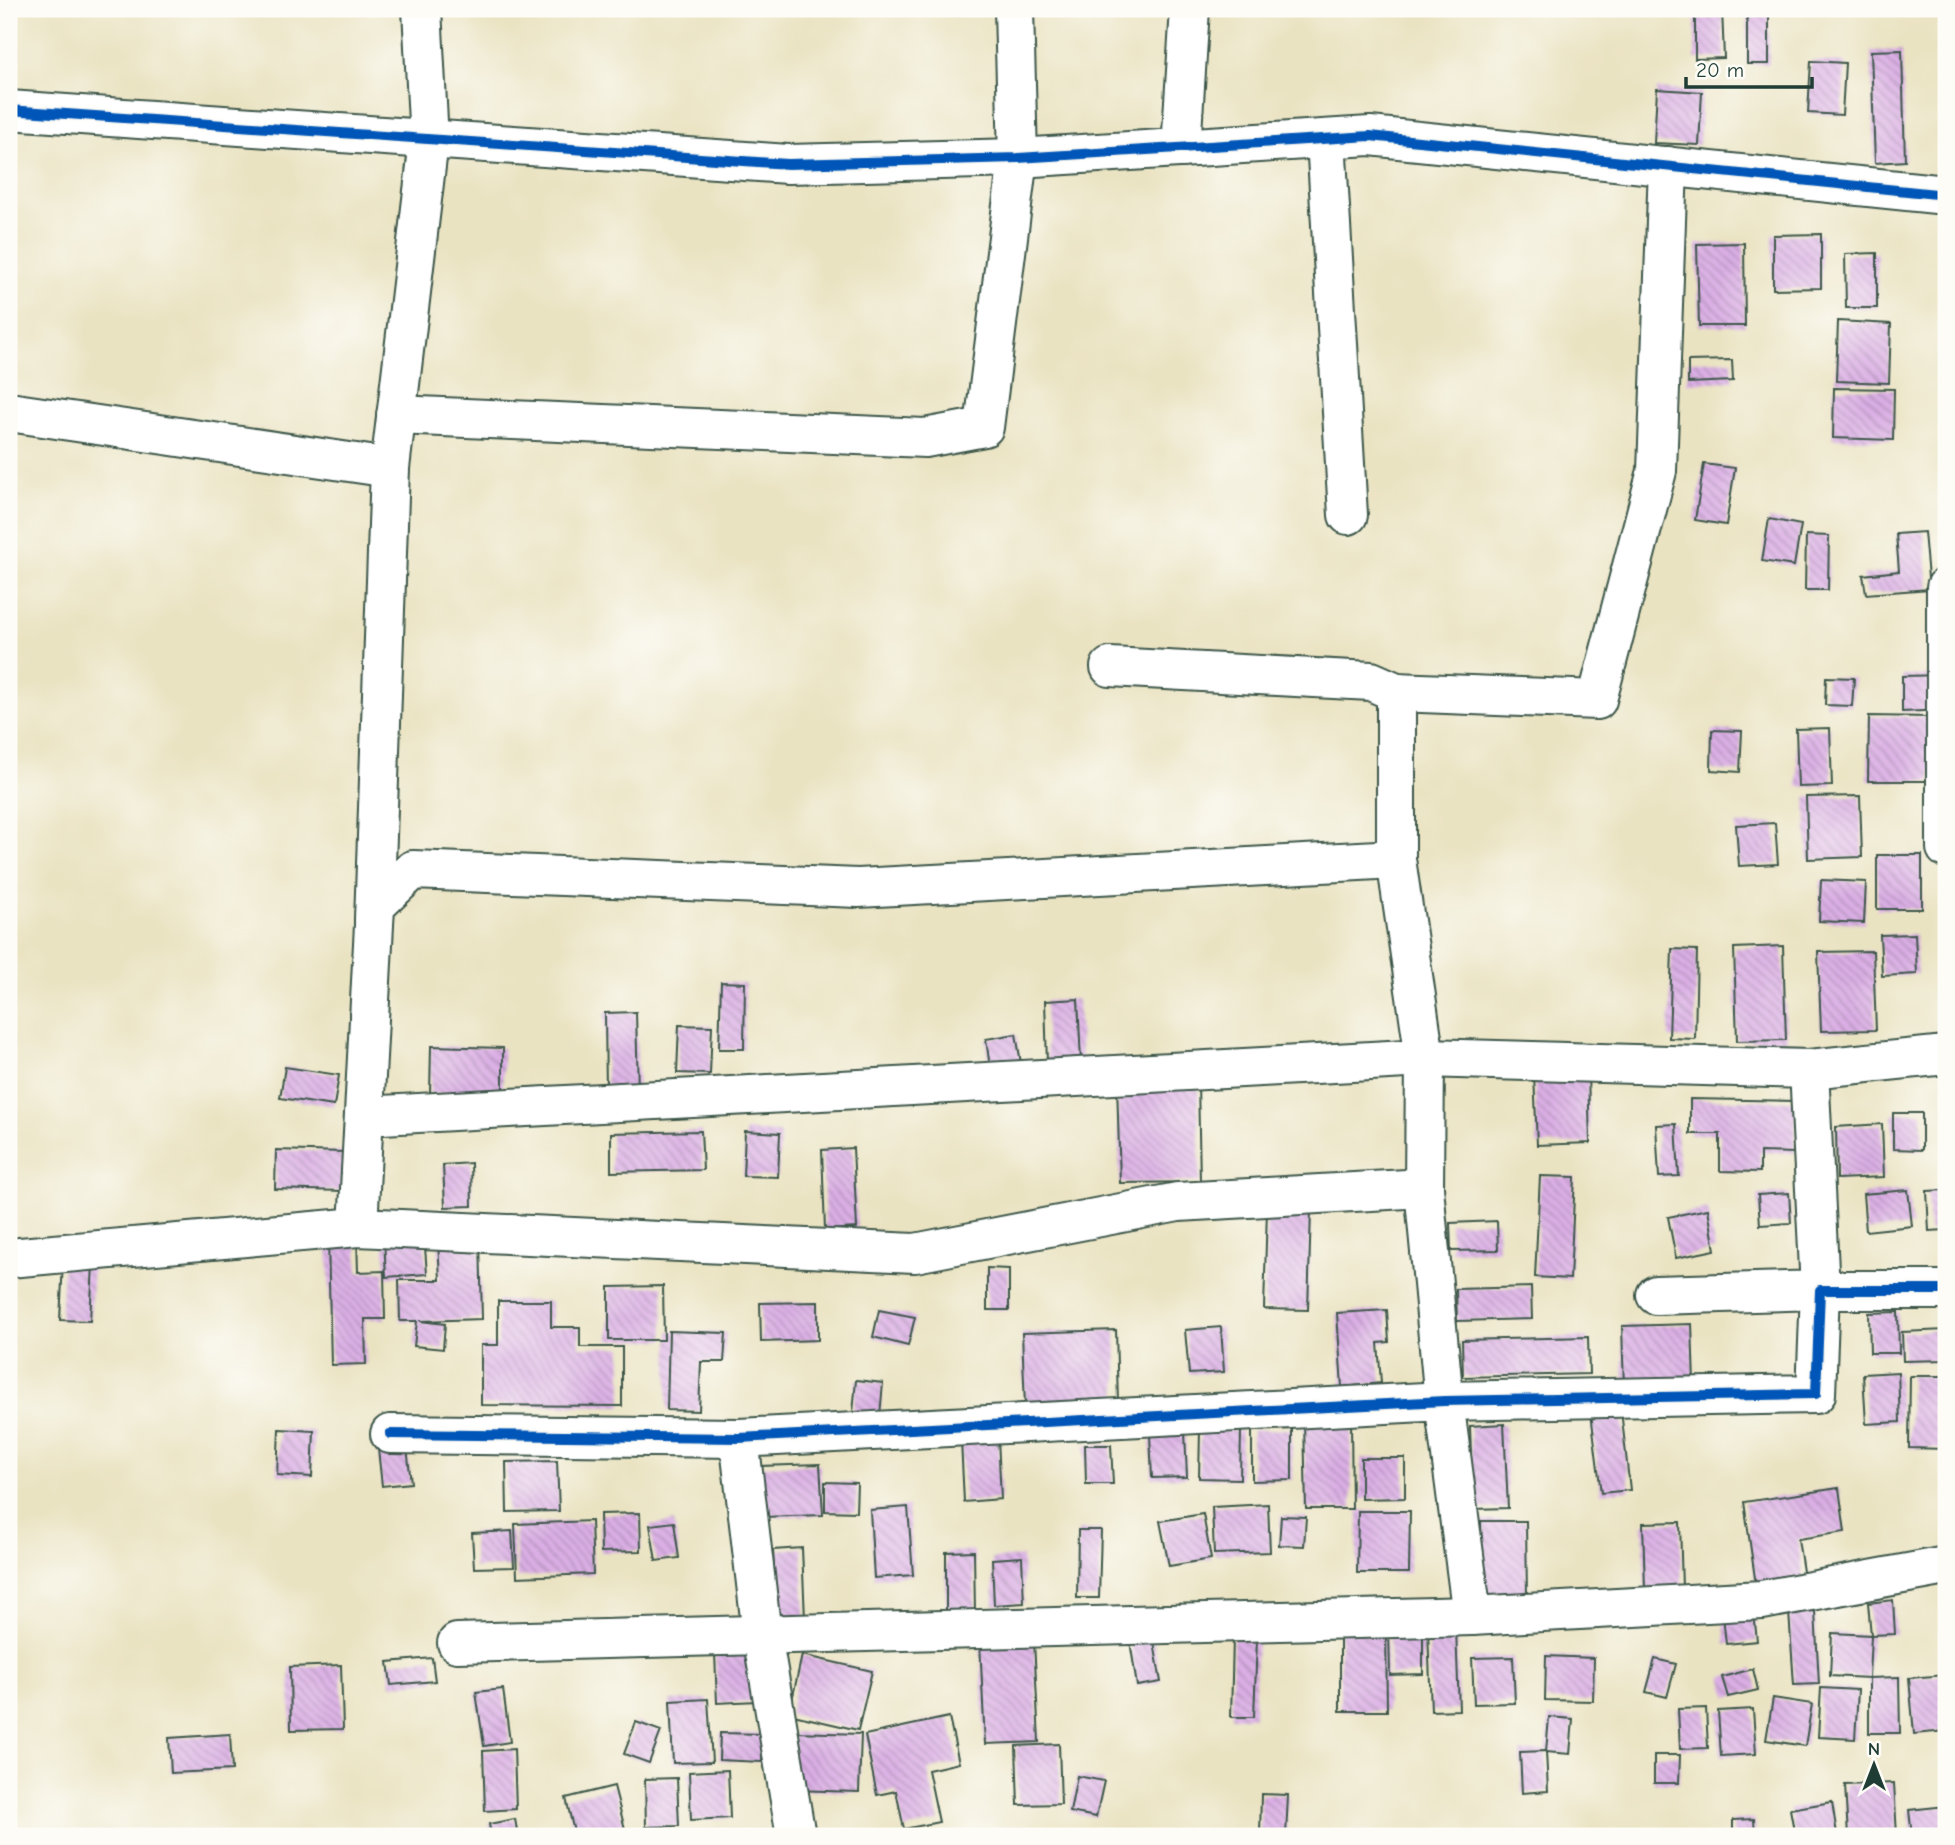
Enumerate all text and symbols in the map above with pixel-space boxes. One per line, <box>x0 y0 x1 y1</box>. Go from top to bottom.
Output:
scale bar <box>1686 46 1812 90</box>
text: 20 m <box>1696 58 1744 82</box>
north arrow <box>1840 1730 1910 1800</box>
text: N <box>1868 1738 1880 1760</box>

